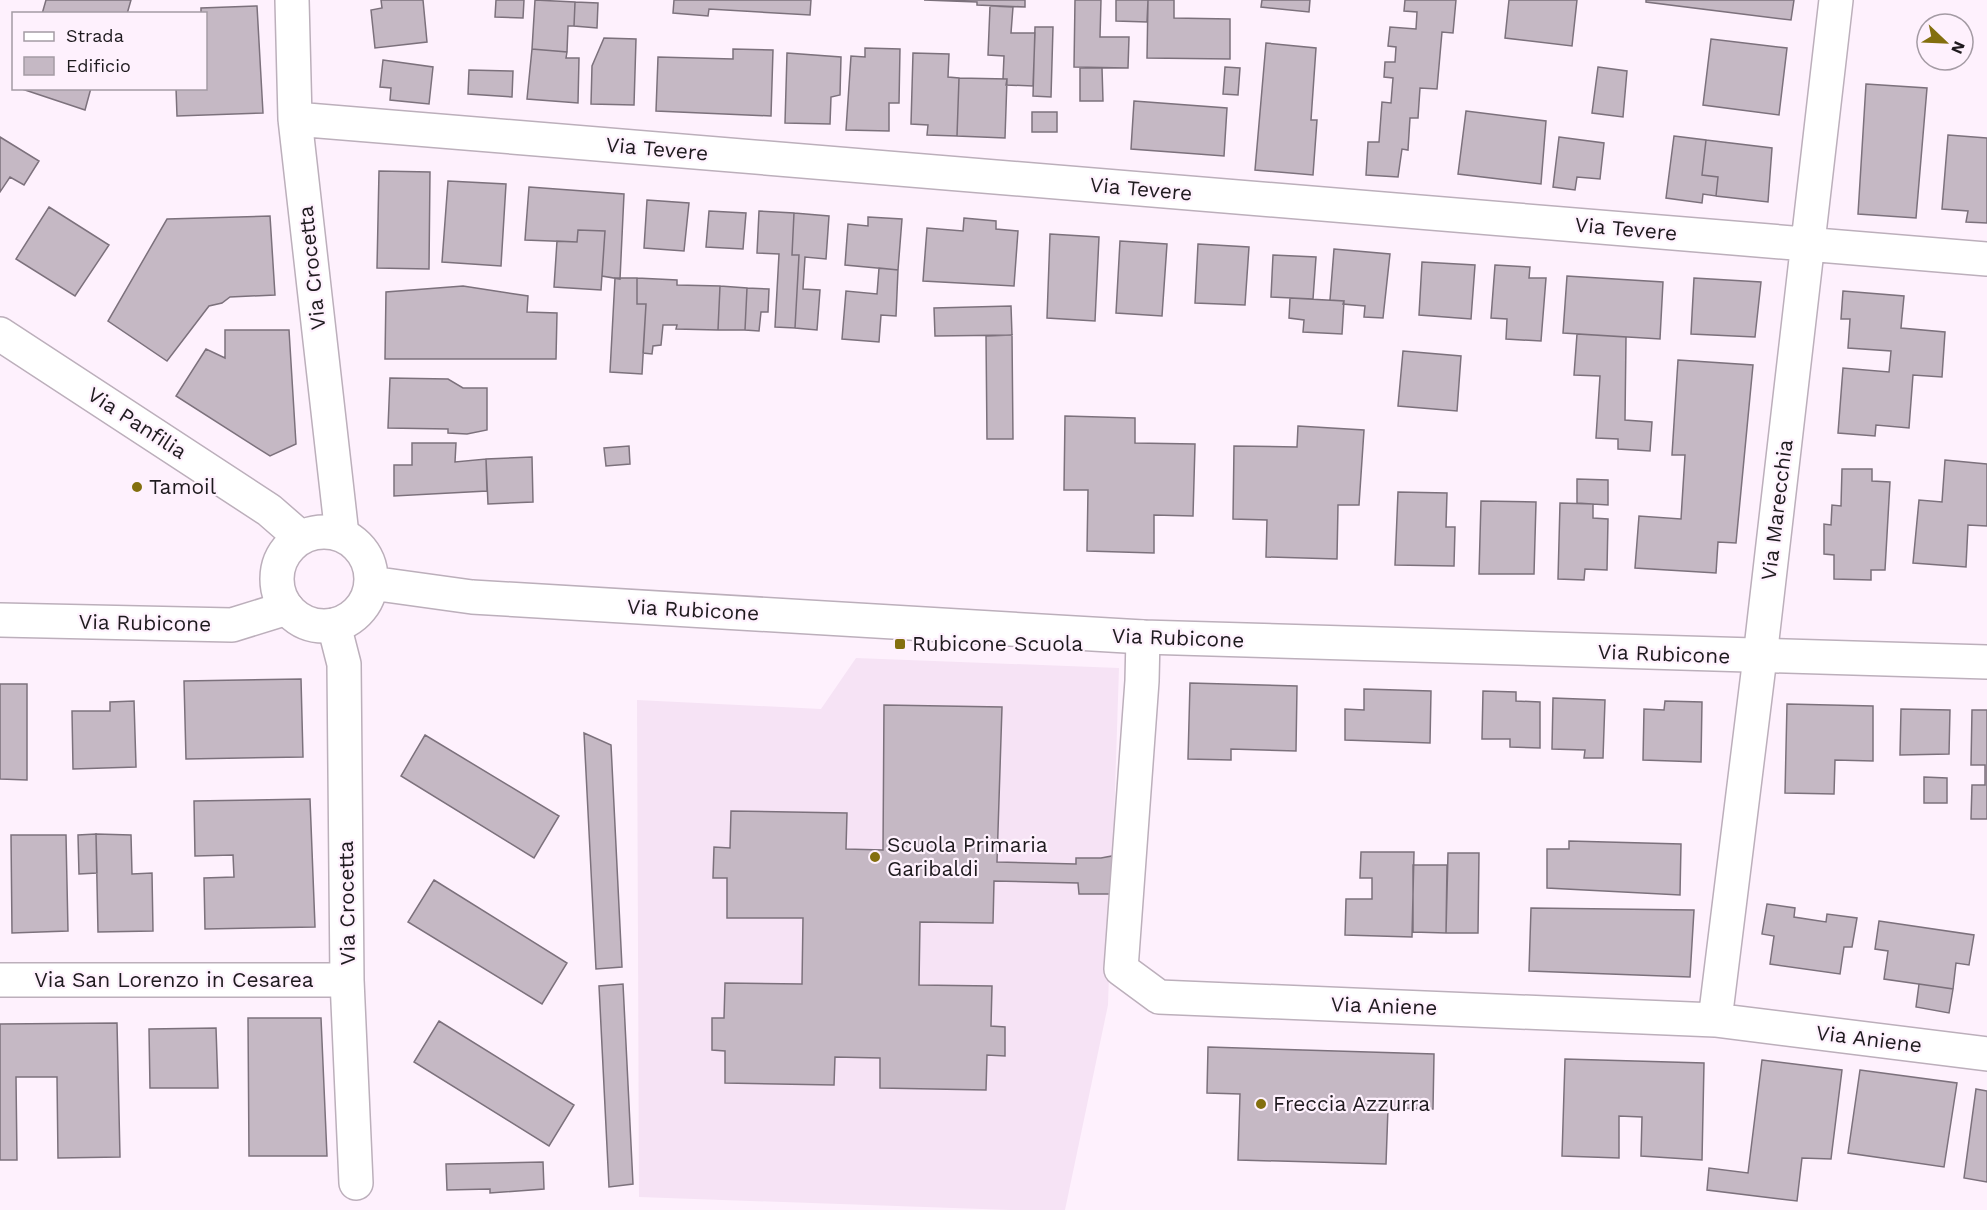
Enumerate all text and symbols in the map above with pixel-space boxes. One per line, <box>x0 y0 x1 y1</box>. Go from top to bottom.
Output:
legend <box>12 12 207 90</box>
north arrow <box>1915 12 1975 72</box>
text: Strada <box>66 25 124 46</box>
text: N <box>1947 38 1969 57</box>
text: Edificio <box>66 55 131 76</box>
street label: Via Tevere <box>605 132 709 165</box>
street label: Via Tevere <box>1089 172 1193 205</box>
street label: Via Crocetta <box>293 205 330 331</box>
street label: Via Tevere <box>1574 212 1678 245</box>
street label: Via Panfilia <box>83 381 192 464</box>
street label: Via Marecchia <box>1755 438 1798 582</box>
place label: Tamoil <box>149 474 217 499</box>
marker: Tamoil <box>130 480 144 494</box>
street label: Via Rubicone <box>626 594 760 625</box>
street label: Via Rubicone <box>78 609 212 636</box>
street label: Via Rubicone <box>1111 623 1245 652</box>
place label: Rubicone Scuola <box>912 631 1083 656</box>
marker: Rubicone Scuola <box>893 637 907 651</box>
street label: Via Rubicone <box>1597 639 1731 668</box>
place label: Scuola Primaria Garibaldi <box>887 832 1048 881</box>
street label: Via Crocetta <box>333 840 360 966</box>
marker: Scuola Primaria Garibaldi <box>868 850 882 864</box>
street label: Via San Lorenzo in Cesarea <box>34 967 314 992</box>
street label: Via Aniene <box>1330 991 1438 1020</box>
street label: Via Aniene <box>1815 1020 1923 1057</box>
place label: Freccia Azzurra <box>1273 1091 1430 1116</box>
marker: Freccia Azzurra <box>1254 1097 1268 1111</box>

